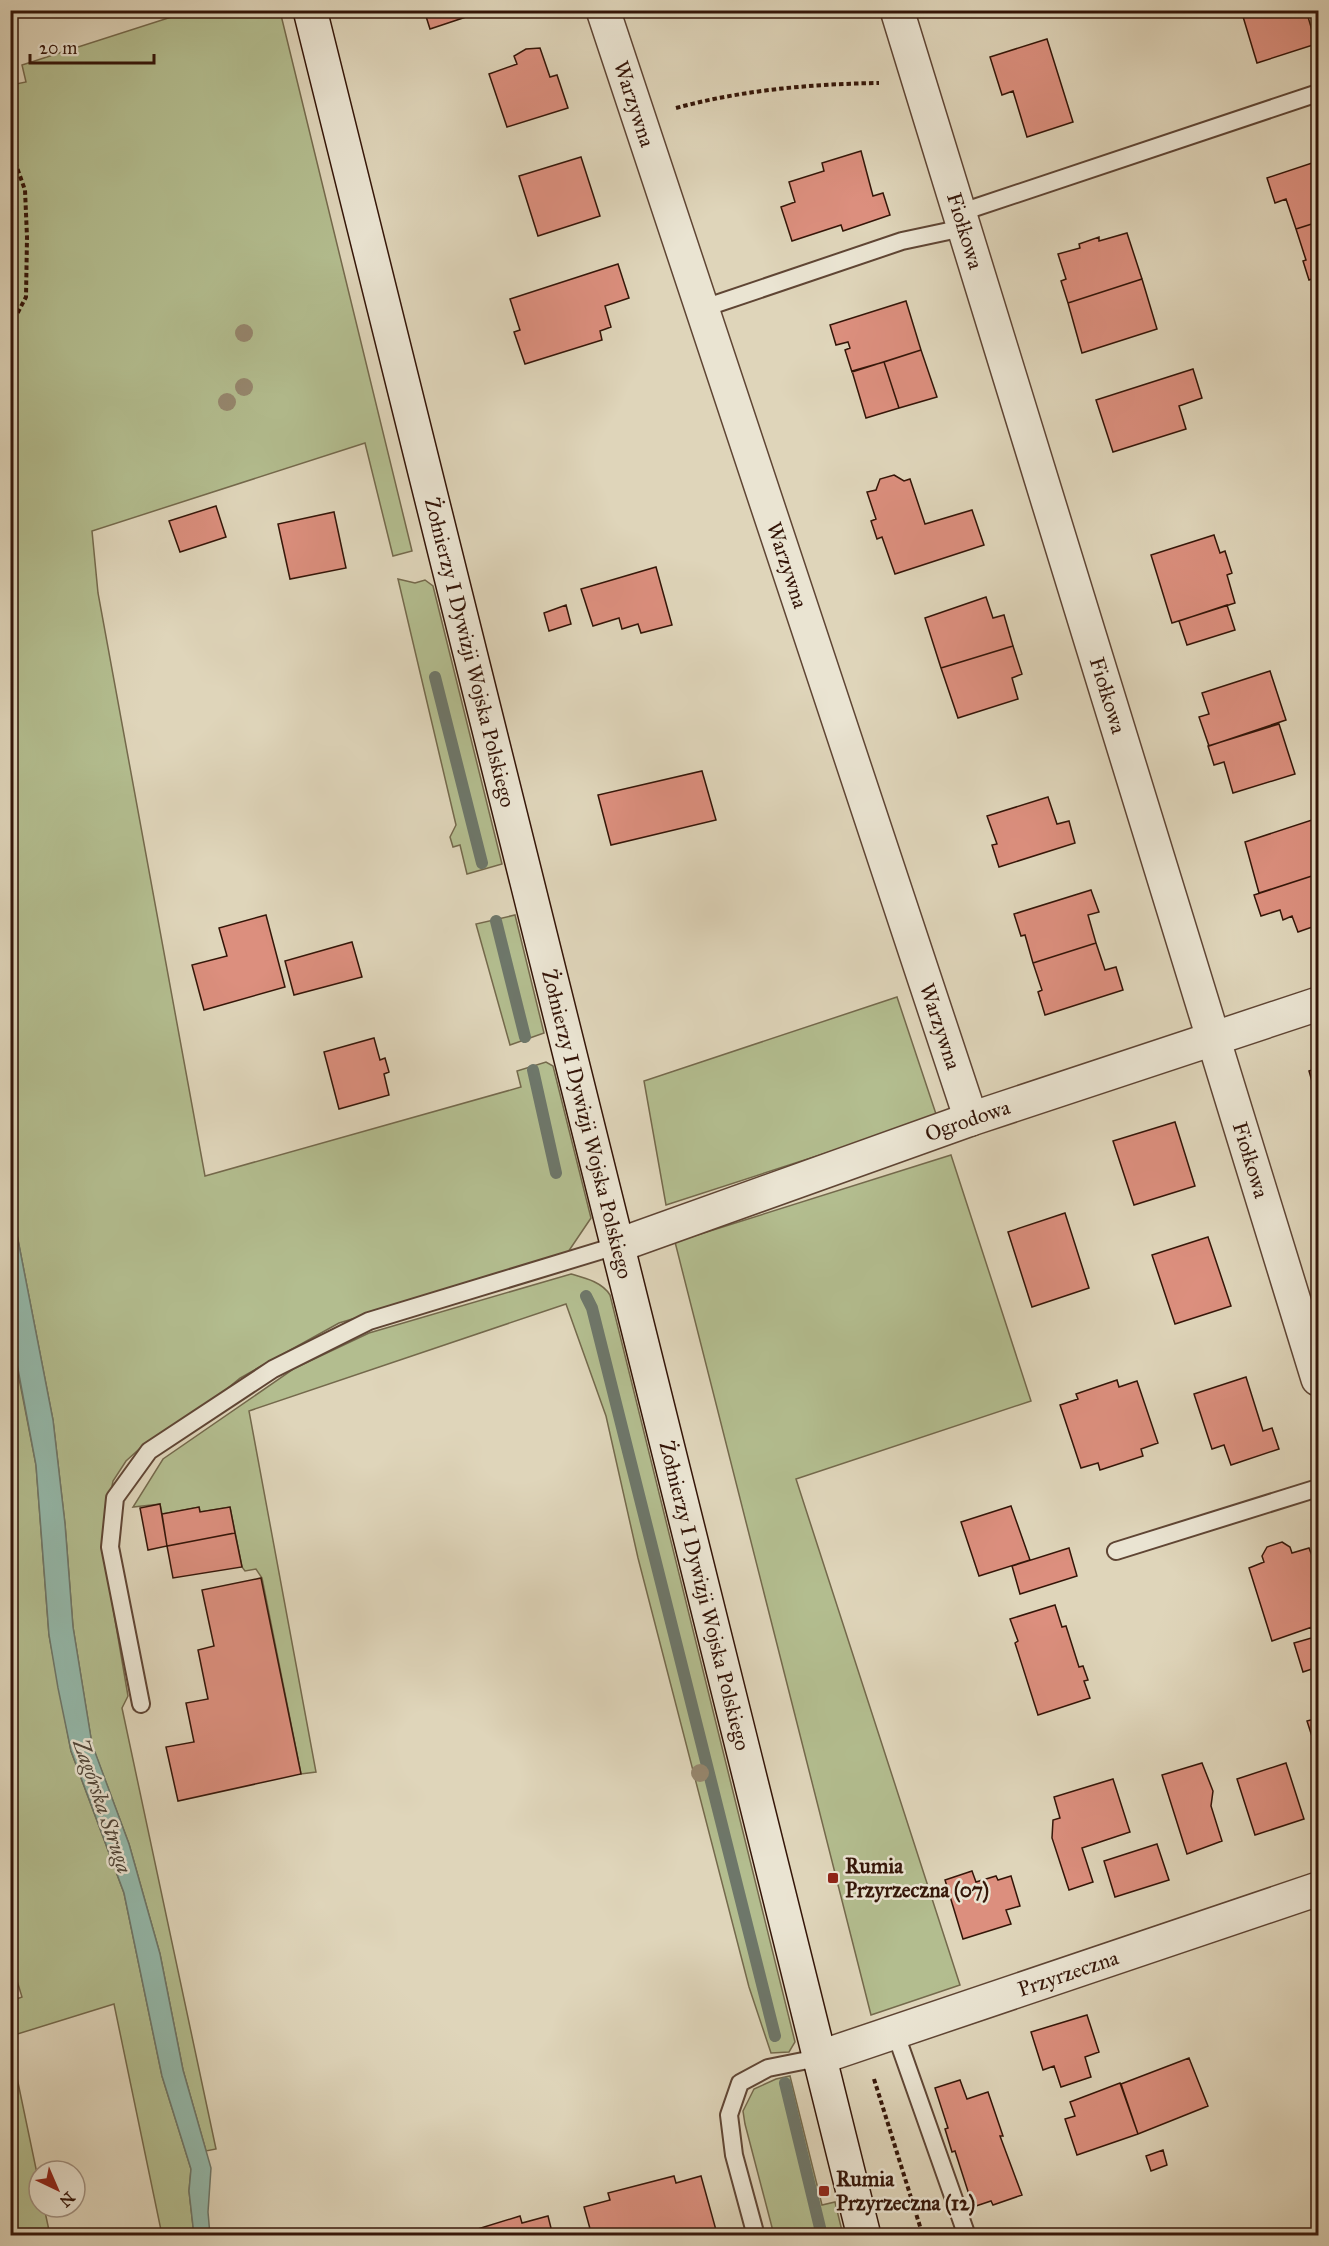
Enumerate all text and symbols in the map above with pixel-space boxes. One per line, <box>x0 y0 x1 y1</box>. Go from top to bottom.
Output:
scale bar <box>30 27 154 65</box>
text: 20 m <box>39 37 77 59</box>
street label: Warzywna <box>608 58 661 151</box>
street label: Fiołkowa <box>941 189 989 272</box>
street label: Żołnierzy I Dywizji Wojska Polskiego <box>419 495 521 810</box>
street label: Warzywna <box>761 519 814 612</box>
street label: Fiołkowa <box>1084 654 1132 737</box>
street label: Żołnierzy I Dywizji Wojska Polskiego <box>536 967 638 1282</box>
street label: Warzywna <box>914 980 967 1073</box>
street label: Ogrodowa <box>921 1094 1013 1147</box>
street label: Fiołkowa <box>1227 1119 1275 1201</box>
street label: Żołnierzy I Dywizji Wojska Polskiego <box>654 1438 756 1753</box>
water label: Zagórska Struga <box>67 1734 139 1877</box>
place label: Rumia Przyrzeczna (07) <box>845 1853 989 1903</box>
marker: Rumia Przyrzeczna (07) <box>826 1871 840 1885</box>
street label: Przyrzeczna <box>1014 1944 1122 2003</box>
north arrow <box>27 2159 87 2219</box>
place label: Rumia Przyrzeczna (12) <box>836 2166 975 2216</box>
marker: Rumia Przyrzeczna (12) <box>817 2184 831 2198</box>
text: N <box>55 2188 79 2211</box>

